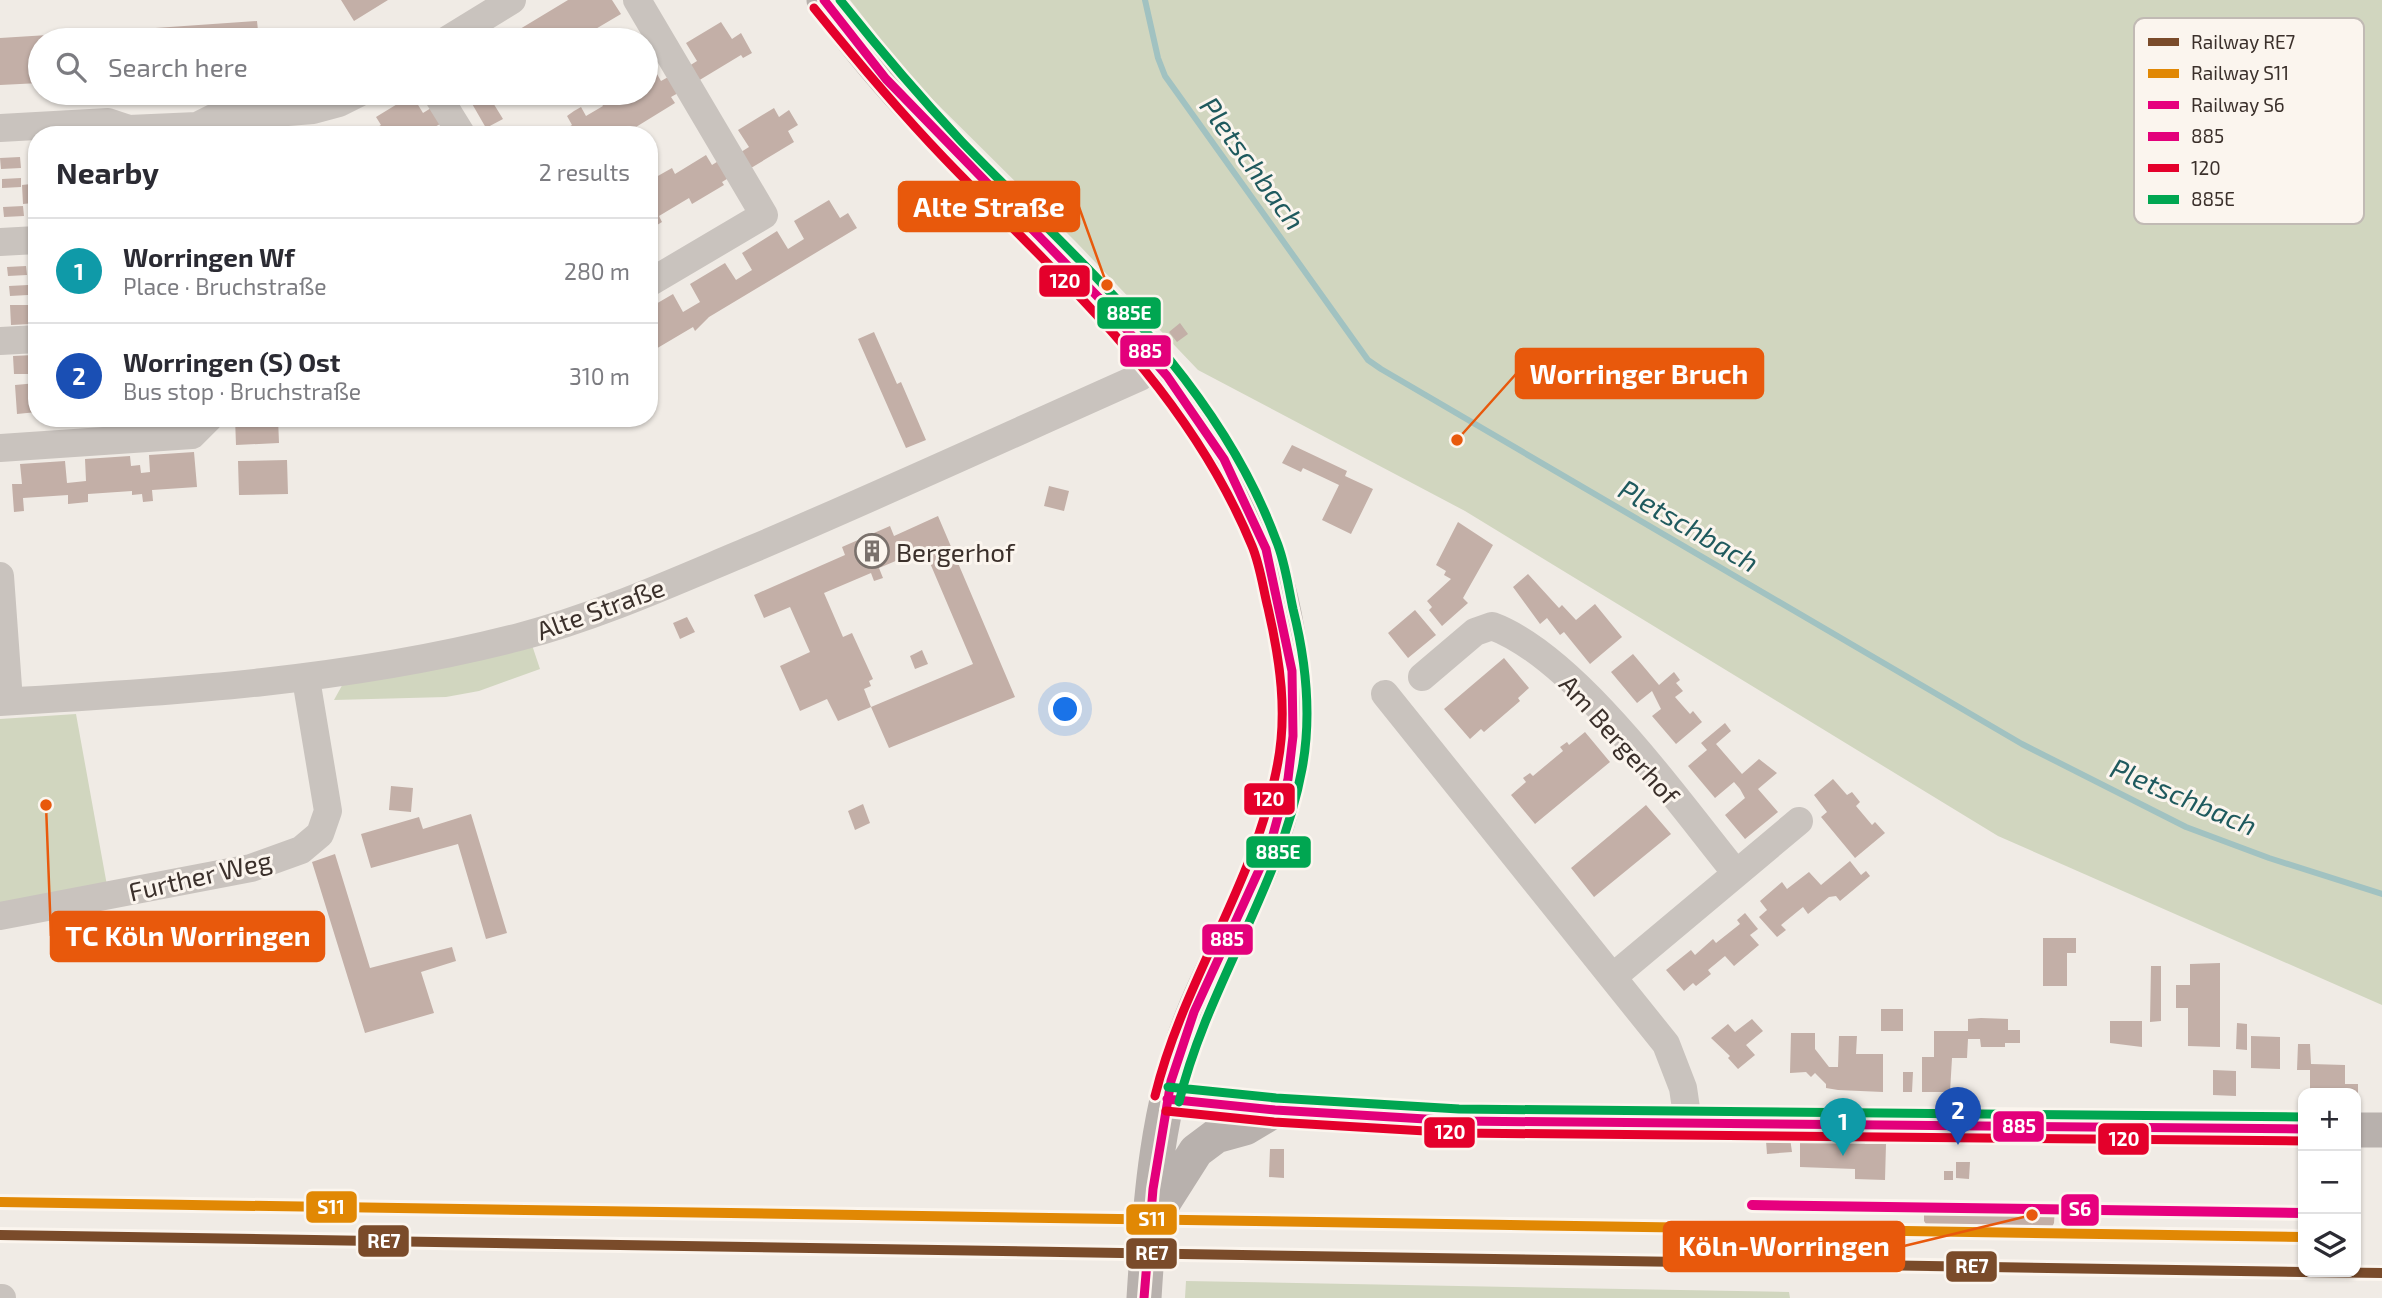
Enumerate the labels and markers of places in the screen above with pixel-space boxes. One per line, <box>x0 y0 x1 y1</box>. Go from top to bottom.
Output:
callout: Alte Straße <box>899 182 1079 231</box>
callout: Worringer Bruch <box>1516 349 1763 398</box>
building icon: Bergerhof <box>853 532 891 570</box>
place label: Bergerhof <box>896 536 1016 567</box>
callout: TC Köln Worringen <box>51 912 324 961</box>
pin: 2 <box>1935 1087 1981 1145</box>
pin: 1 <box>1820 1098 1866 1156</box>
callout: Köln-Worringen <box>1664 1222 1904 1271</box>

